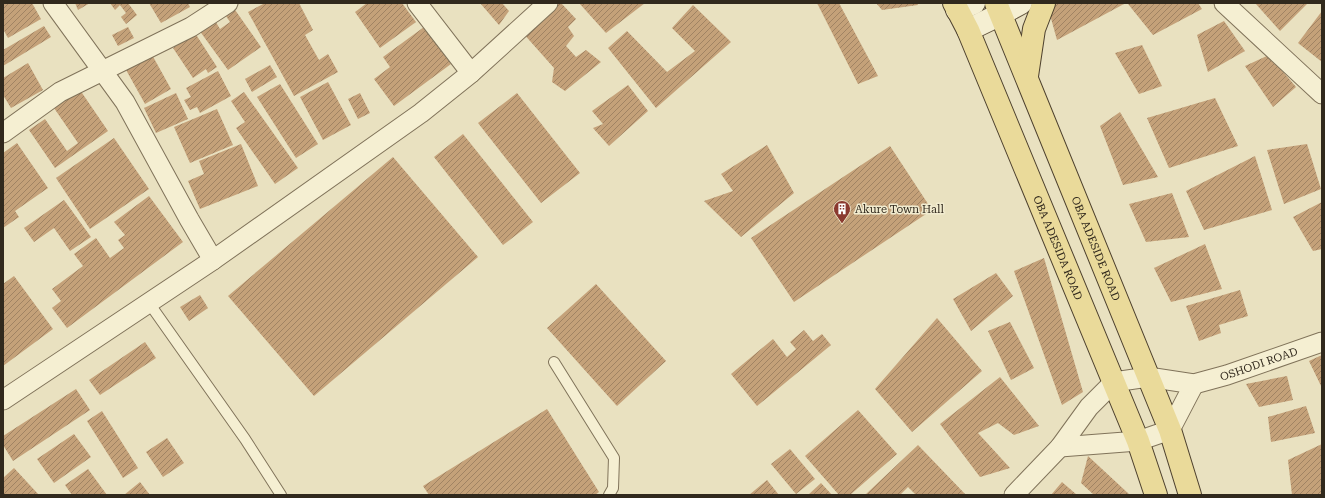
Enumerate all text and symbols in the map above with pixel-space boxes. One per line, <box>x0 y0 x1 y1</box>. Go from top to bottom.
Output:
street label: OBA ADESIDA ROAD <box>1031 193 1085 302</box>
street label: OBA ADESIDE ROAD <box>1069 194 1123 303</box>
building icon: Akure Town Hall <box>832 199 852 224</box>
place label: Akure Town Hall <box>855 203 944 216</box>
street label: OSHODI ROAD <box>1219 344 1299 383</box>

